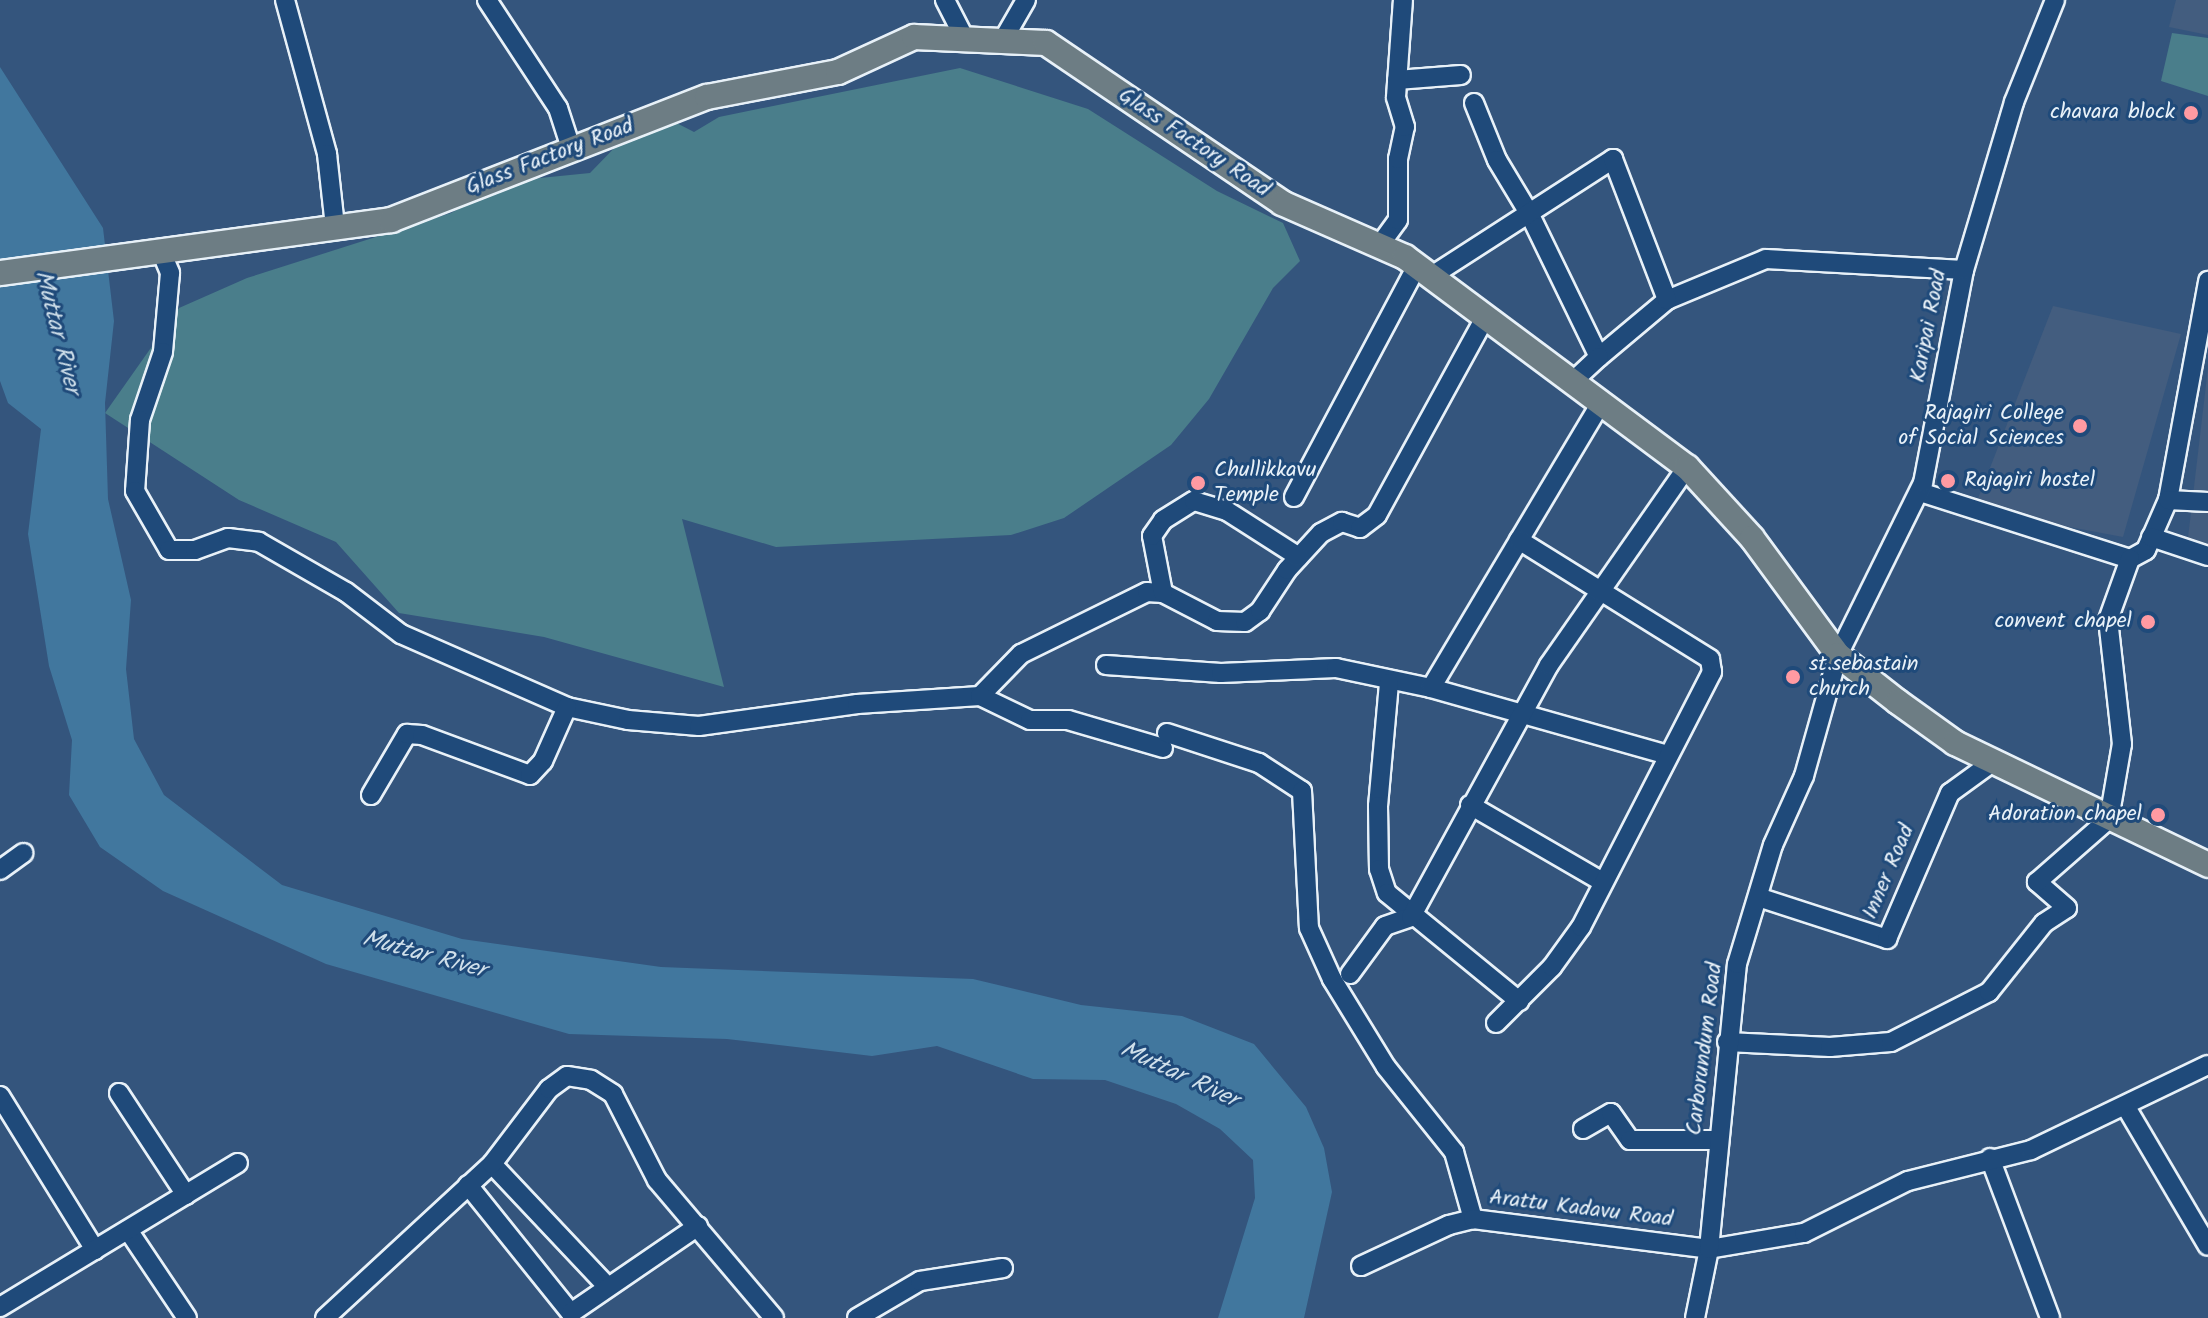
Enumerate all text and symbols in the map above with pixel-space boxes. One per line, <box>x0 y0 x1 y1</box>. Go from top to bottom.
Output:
street label: Glass Factory Road <box>1113 82 1275 204</box>
place label: chavara block <box>2050 100 2175 126</box>
marker: chavara block <box>2182 104 2200 122</box>
street label: Glass Factory Road <box>462 113 638 201</box>
water label: Muttar River <box>28 267 86 397</box>
street label: Karipai Road <box>1905 267 1953 385</box>
place label: Rajagiri College of Social Sciences <box>1898 400 2064 452</box>
marker: Rajagiri College of Social Sciences <box>2071 417 2089 435</box>
place label: Chullikkavu Temple <box>1214 457 1316 508</box>
place label: Rajagiri hostel <box>1964 468 2095 494</box>
marker: Rajagiri hostel <box>1939 472 1957 490</box>
marker: Chullikkavu Temple <box>1189 474 1207 492</box>
place label: convent chapel <box>1995 609 2132 635</box>
marker: convent chapel <box>2139 613 2157 631</box>
place label: st.sebastain church <box>1809 651 1918 702</box>
marker: st.sebastain church <box>1784 668 1802 686</box>
place label: Adoration chapel <box>1988 802 2142 828</box>
marker: Adoration chapel <box>2149 806 2167 824</box>
street label: Inner Road <box>1857 821 1921 923</box>
water label: Muttar River <box>359 925 489 985</box>
street label: Carborundum Road <box>1681 961 1729 1137</box>
water label: Muttar River <box>1116 1035 1242 1115</box>
street label: Arattu Kadavu Road <box>1488 1185 1674 1233</box>

